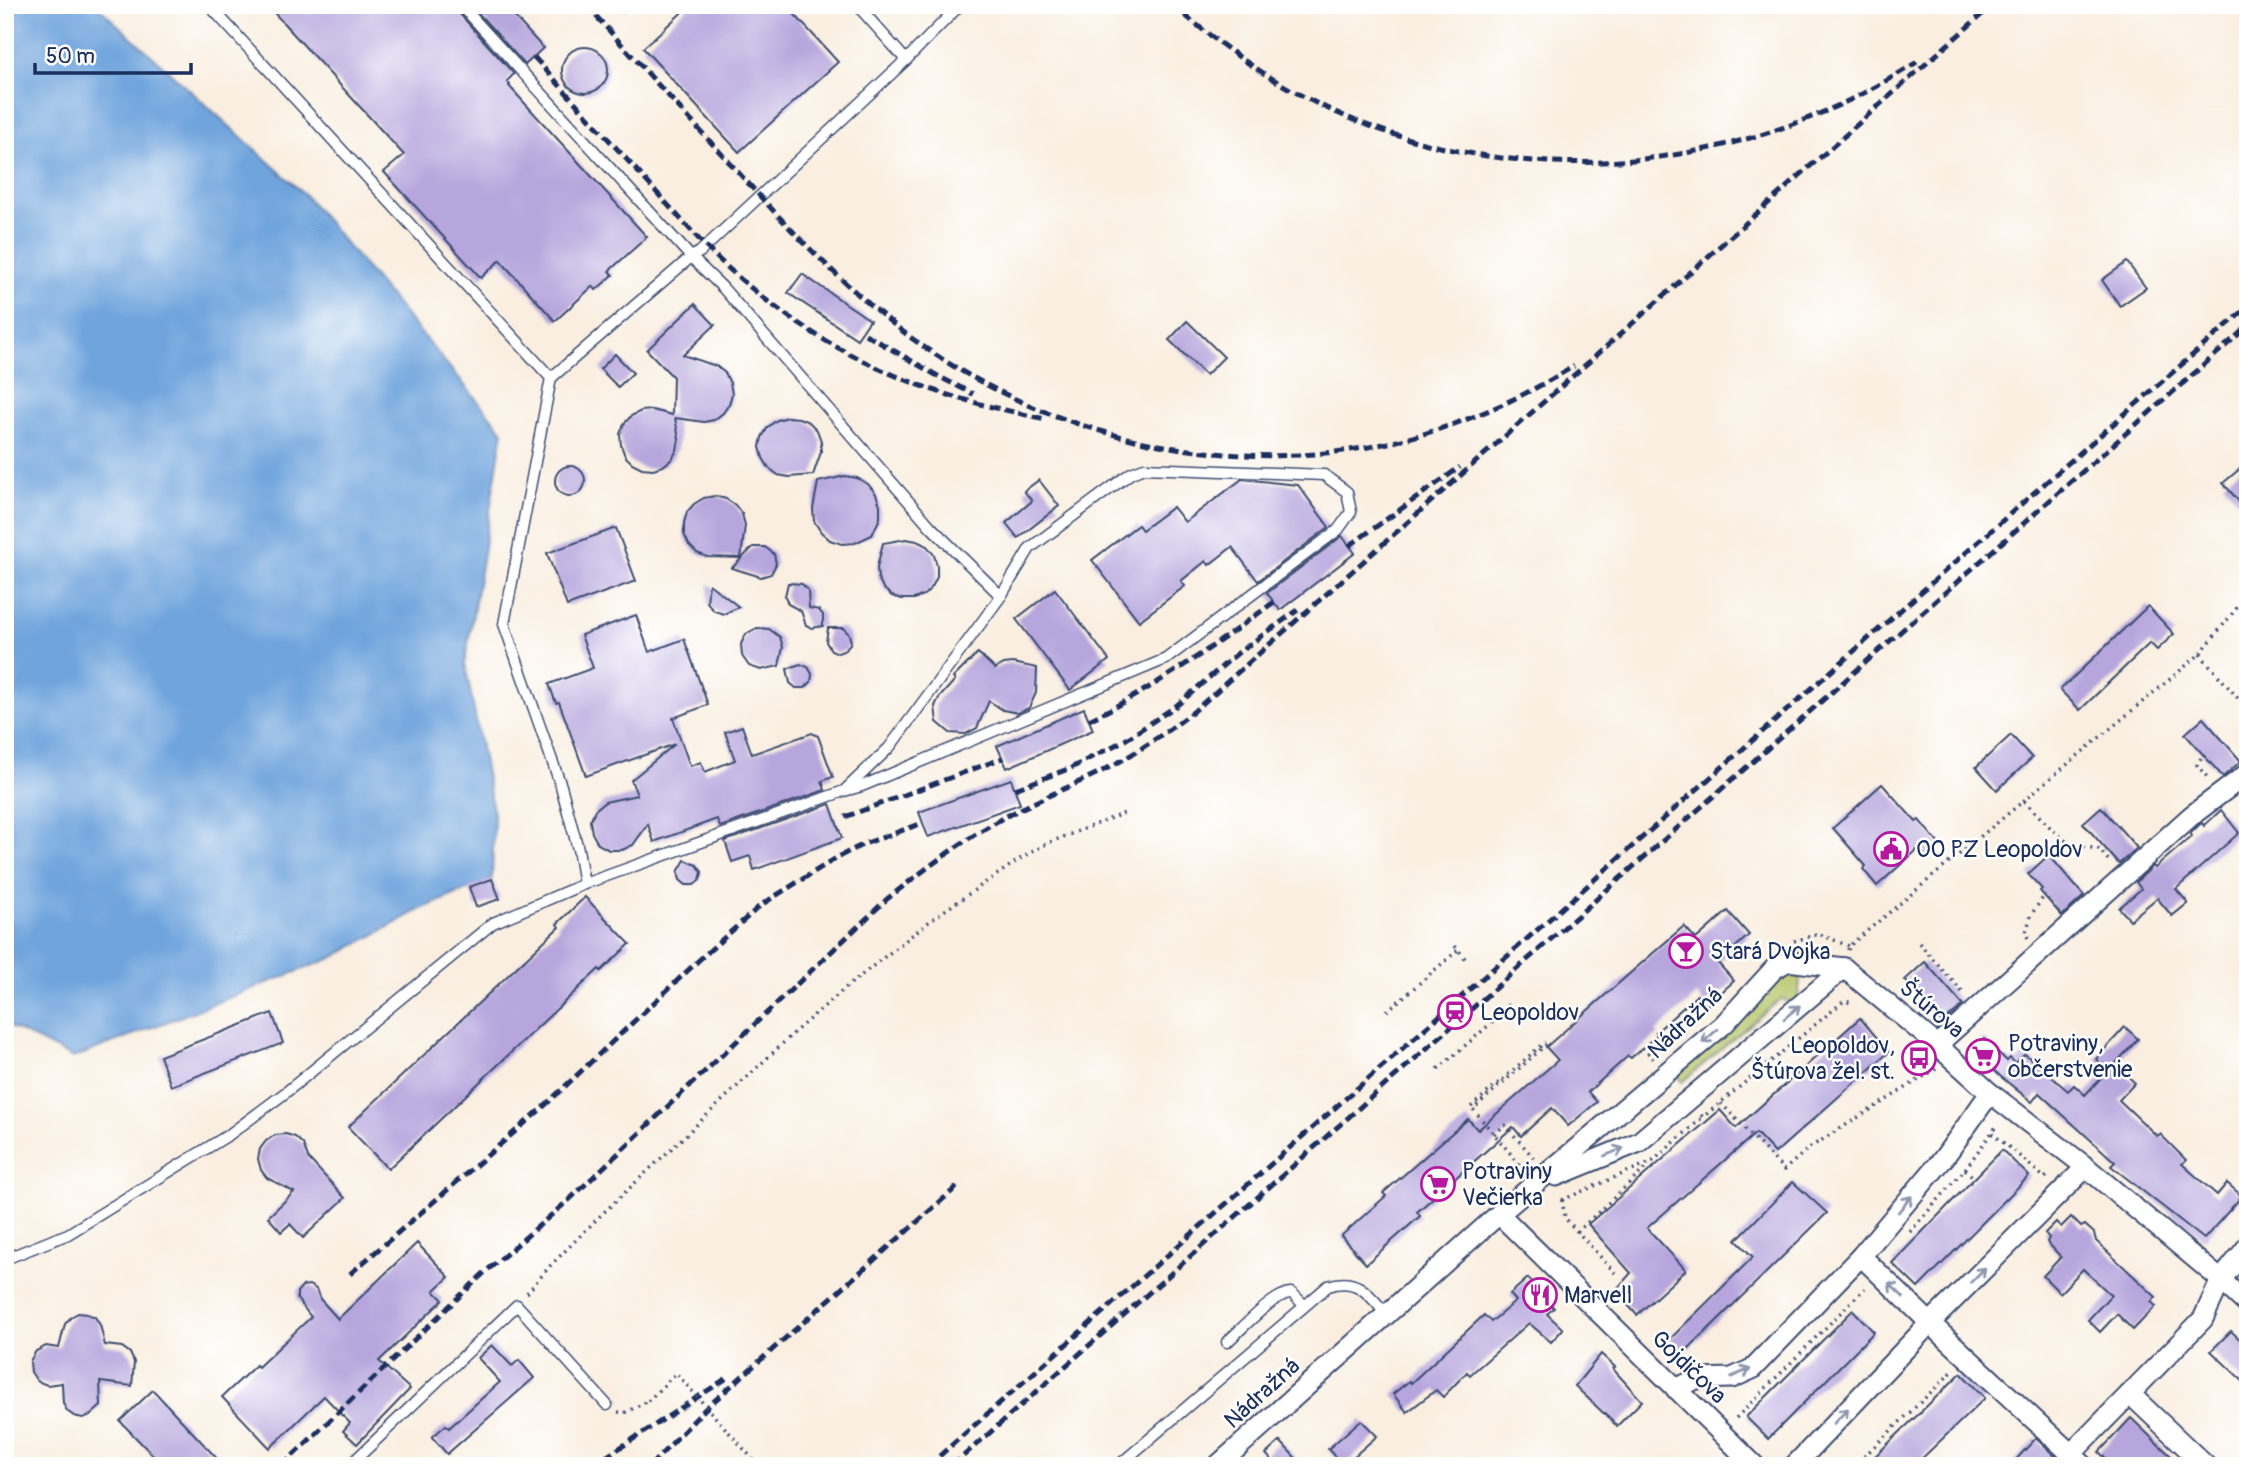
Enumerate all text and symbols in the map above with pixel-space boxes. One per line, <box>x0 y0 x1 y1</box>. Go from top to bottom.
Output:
scale bar <box>35 32 191 76</box>
text: 50 m <box>46 43 95 70</box>
public building icon: OO PZ Leopoldov <box>1872 830 1910 868</box>
place label: OO PZ Leopoldov <box>1916 835 2083 864</box>
bar icon: Stará Dvojka <box>1667 932 1705 970</box>
place label: Stará Dvojka <box>1710 937 1830 966</box>
street label: Štúrova <box>1894 973 1971 1045</box>
street label: Nádražná <box>1641 981 1729 1065</box>
station icon: Leopoldov <box>1436 993 1474 1031</box>
place label: Leopoldov <box>1480 998 1579 1027</box>
one-way arrow <box>1782 1004 1800 1020</box>
one-way arrow <box>1701 1028 1719 1044</box>
place label: Potraviny, občerstvenie <box>2008 1029 2133 1084</box>
place label: Leopoldov, Štúrova žel. st. <box>1751 1031 1895 1086</box>
supermarket icon: Potraviny, občerstvenie <box>1964 1037 2002 1075</box>
bus stop icon: Leopoldov, Štúrova žel. st. <box>1900 1039 1938 1077</box>
one-way arrow <box>1602 1145 1624 1158</box>
place label: Potraviny Večierka <box>1462 1157 1552 1212</box>
supermarket icon: Potraviny Večierka <box>1419 1165 1457 1203</box>
one-way arrow <box>1897 1195 1913 1213</box>
one-way arrow <box>1970 1267 1987 1284</box>
restaurant icon: Marvell <box>1521 1276 1559 1314</box>
place label: Marvell <box>1564 1281 1632 1310</box>
one-way arrow <box>1887 1281 1904 1298</box>
street label: Gojdičova <box>1645 1324 1733 1410</box>
street label: Nádražná <box>1218 1351 1306 1435</box>
one-way arrow <box>1730 1366 1751 1379</box>
one-way arrow <box>1832 1408 1849 1425</box>

